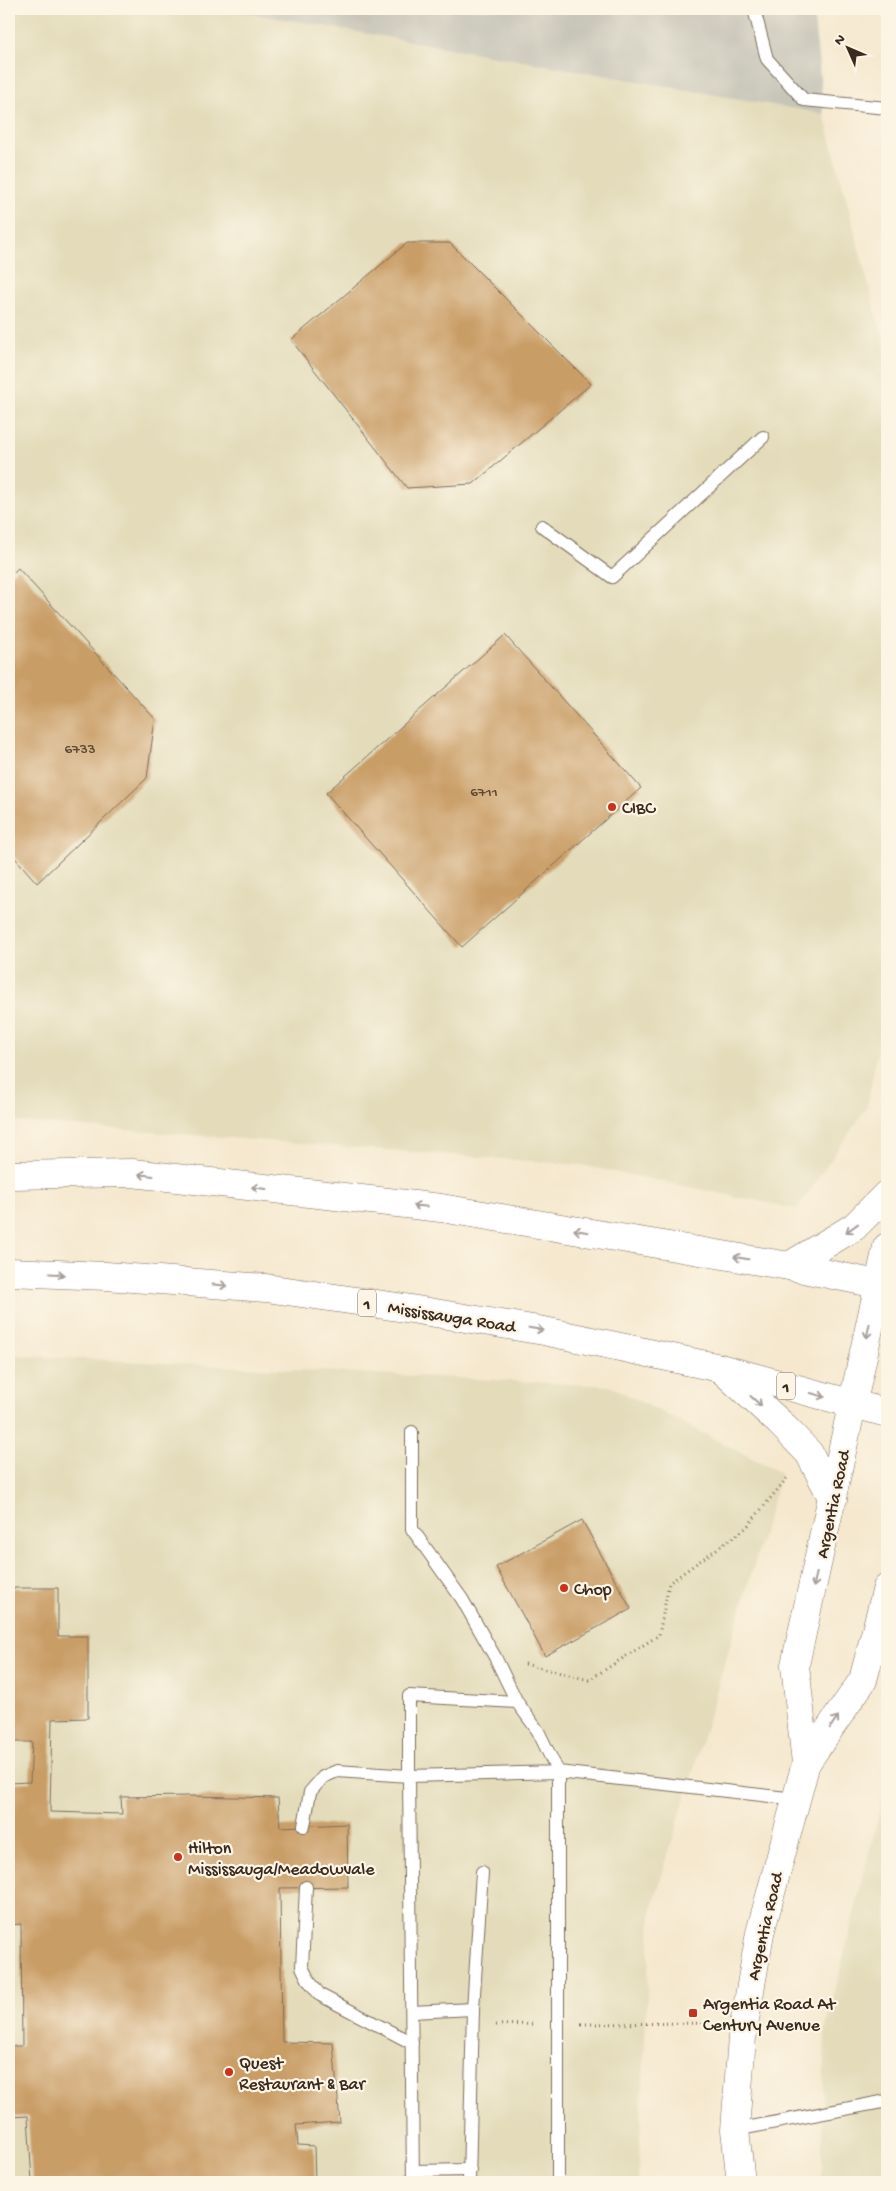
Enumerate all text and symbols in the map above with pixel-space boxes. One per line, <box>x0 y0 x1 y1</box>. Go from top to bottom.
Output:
north arrow <box>824 22 874 72</box>
text: N <box>831 31 850 50</box>
house number: 6733 <box>65 741 96 759</box>
house number: 6711 <box>470 784 498 802</box>
place label: CIBC <box>622 799 656 820</box>
marker: CIBC <box>606 801 618 813</box>
one-way arrow <box>138 1170 154 1180</box>
one-way arrow <box>251 1183 267 1193</box>
one-way arrow <box>413 1201 429 1211</box>
one-way arrow <box>846 1222 859 1233</box>
one-way arrow <box>573 1226 589 1236</box>
one-way arrow <box>733 1252 749 1262</box>
one-way arrow <box>49 1270 65 1279</box>
one-way arrow <box>211 1280 227 1289</box>
road number: 1 <box>358 1290 376 1316</box>
street label: Mississauga Road <box>386 1298 518 1339</box>
one-way arrow <box>862 1322 872 1338</box>
one-way arrow <box>528 1325 544 1335</box>
road number: 1 <box>777 1372 795 1400</box>
one-way arrow <box>809 1390 825 1400</box>
one-way arrow <box>750 1395 763 1407</box>
street label: Argentia Road <box>813 1447 856 1560</box>
one-way arrow <box>810 1572 819 1588</box>
place label: Chop <box>574 1580 612 1601</box>
marker: Chop <box>558 1582 570 1594</box>
one-way arrow <box>829 1716 839 1730</box>
place label: Hilton Mississauga/Meadowvale <box>188 1839 375 1881</box>
marker: Hilton Mississauga/Meadowvale <box>172 1851 184 1863</box>
street label: Argentia Road <box>744 1869 789 1982</box>
place label: Argentia Road At Century Avenue <box>703 1995 837 2037</box>
marker: Argentia Road At Century Avenue <box>687 2007 699 2019</box>
place label: Quest Restaurant & Bar <box>239 2054 366 2096</box>
marker: Quest Restaurant & Bar <box>223 2066 235 2078</box>

